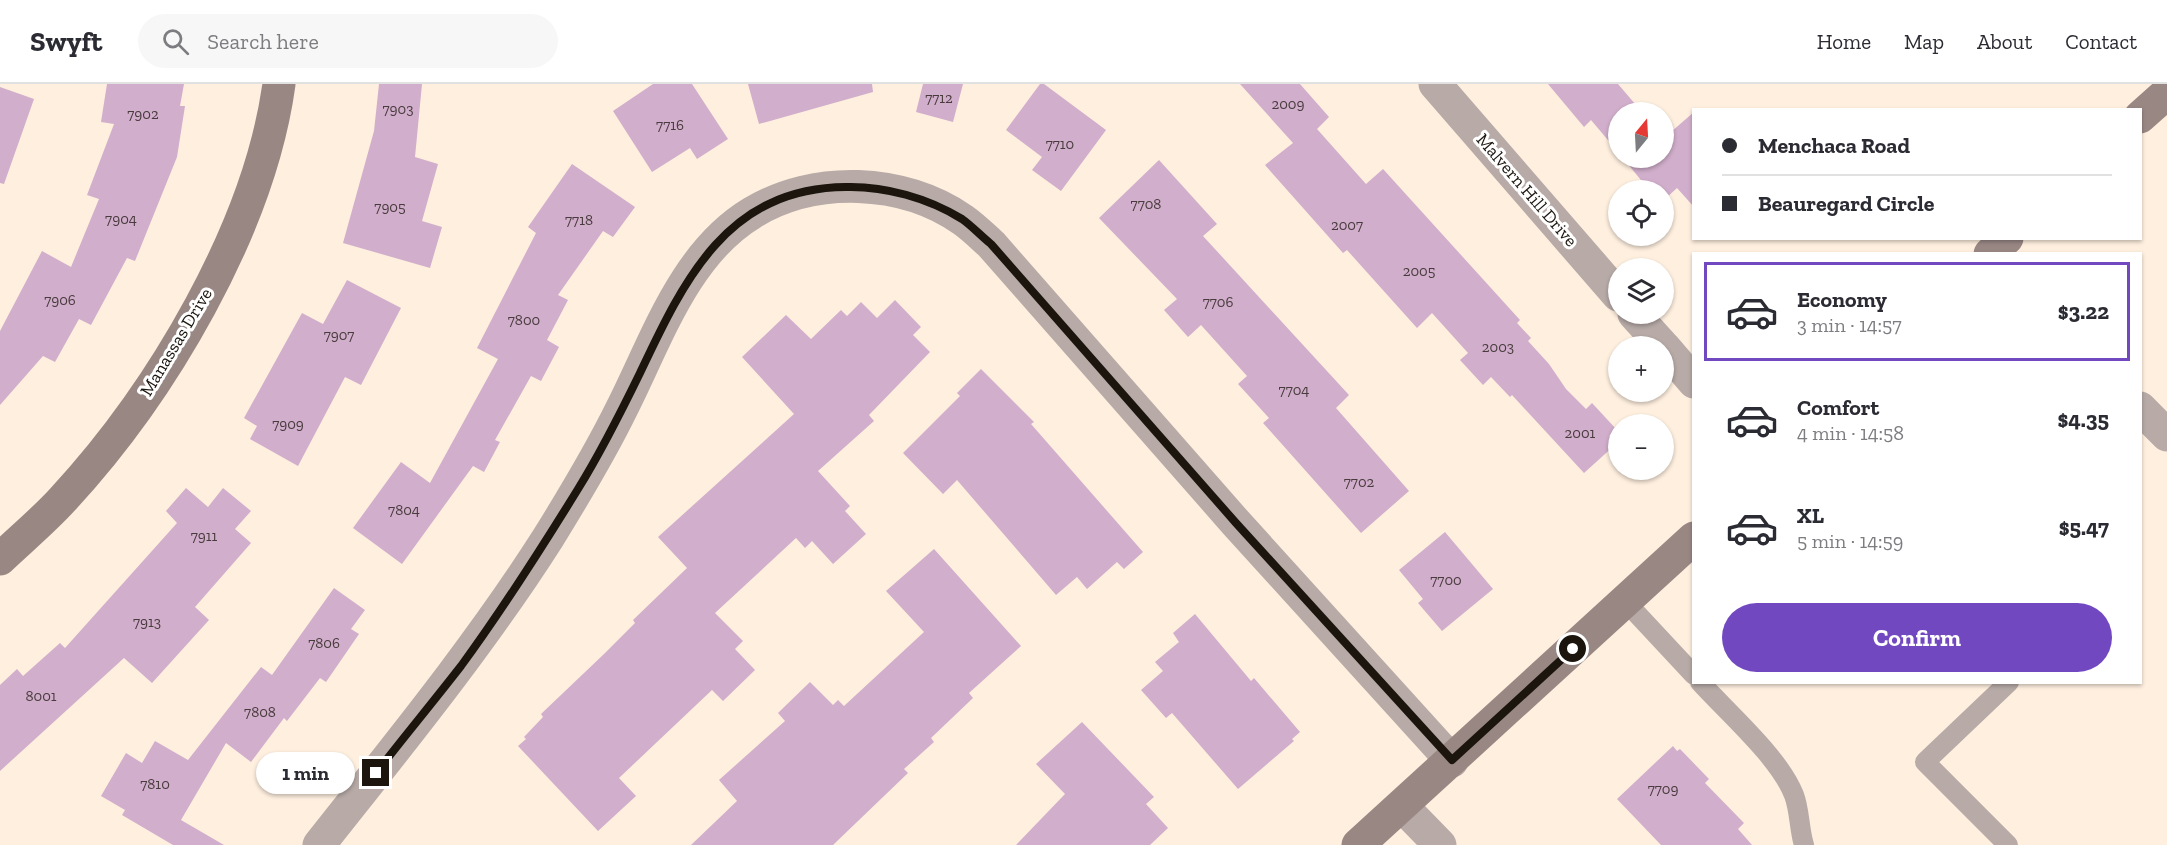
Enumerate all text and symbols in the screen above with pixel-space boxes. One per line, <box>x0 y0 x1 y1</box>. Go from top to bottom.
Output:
search box <box>138 14 558 68</box>
text: Swyft <box>30 25 102 58</box>
icon: search <box>159 25 192 58</box>
text: Search here <box>207 28 319 55</box>
text: Home <box>1817 29 1871 54</box>
text: Map <box>1904 29 1944 54</box>
text: About <box>1977 29 2032 54</box>
text: Contact <box>2065 29 2137 54</box>
house number: 7712 <box>925 89 953 107</box>
house number: 2009 <box>1272 95 1305 113</box>
house number: 7903 <box>382 100 414 118</box>
north arrow <box>1608 102 1674 168</box>
map controls <box>1608 102 1674 480</box>
house number: 7902 <box>127 105 159 123</box>
house number: 7716 <box>656 116 684 134</box>
street label: Malvern Hill Drive <box>1472 129 1582 251</box>
text: Menchaca Road <box>1758 132 1910 159</box>
house number: 7710 <box>1046 135 1074 153</box>
button: locate <box>1608 180 1674 246</box>
text: Beauregard Circle <box>1758 190 1934 217</box>
house number: 7708 <box>1131 195 1161 213</box>
house number: 7905 <box>374 198 406 216</box>
house number: 7904 <box>105 210 137 228</box>
house number: 7718 <box>565 211 593 229</box>
house number: 2007 <box>1331 216 1363 234</box>
button: layers <box>1608 258 1674 324</box>
house number: 2005 <box>1403 262 1436 280</box>
street label: Manassas Drive <box>135 284 217 400</box>
icon: car <box>1725 285 1779 339</box>
text: Economy <box>1797 286 1887 313</box>
house number: 7906 <box>44 291 76 309</box>
house number: 7706 <box>1203 293 1233 311</box>
text: $3.22 <box>2058 298 2109 325</box>
house number: 7800 <box>508 311 540 329</box>
text: 3 min · 14:57 <box>1797 313 1902 337</box>
house number: 7907 <box>324 326 354 344</box>
button: + <box>1608 336 1674 402</box>
house number: 2003 <box>1482 338 1514 356</box>
house number: 7704 <box>1279 381 1309 399</box>
icon: car <box>1725 393 1779 447</box>
text: Comfort <box>1797 394 1879 421</box>
text: $4.35 <box>2057 406 2109 433</box>
button: − <box>1608 414 1674 480</box>
house number: 7909 <box>272 415 304 433</box>
text: 4 min · 14:58 <box>1797 421 1904 445</box>
house number: 2001 <box>1565 424 1596 442</box>
house number: 7702 <box>1344 473 1375 491</box>
house number: 7804 <box>388 501 420 519</box>
icon: car <box>1725 501 1779 555</box>
text: XL <box>1797 502 1824 529</box>
text: $5.47 <box>2059 514 2109 541</box>
house number: 7911 <box>191 527 218 545</box>
text: 5 min · 14:59 <box>1797 529 1903 553</box>
house number: 7700 <box>1430 571 1462 589</box>
button: Confirm <box>1722 603 2112 672</box>
house number: 7913 <box>133 613 161 631</box>
house number: 7806 <box>308 634 340 652</box>
route start <box>1559 635 1586 662</box>
house number: 8001 <box>25 687 57 705</box>
house number: 7808 <box>244 703 276 721</box>
callout: 1 min <box>256 752 355 794</box>
route end <box>362 759 389 786</box>
text: 1 min <box>282 761 329 785</box>
house number: 7810 <box>140 775 170 793</box>
house number: 7709 <box>1648 780 1678 798</box>

